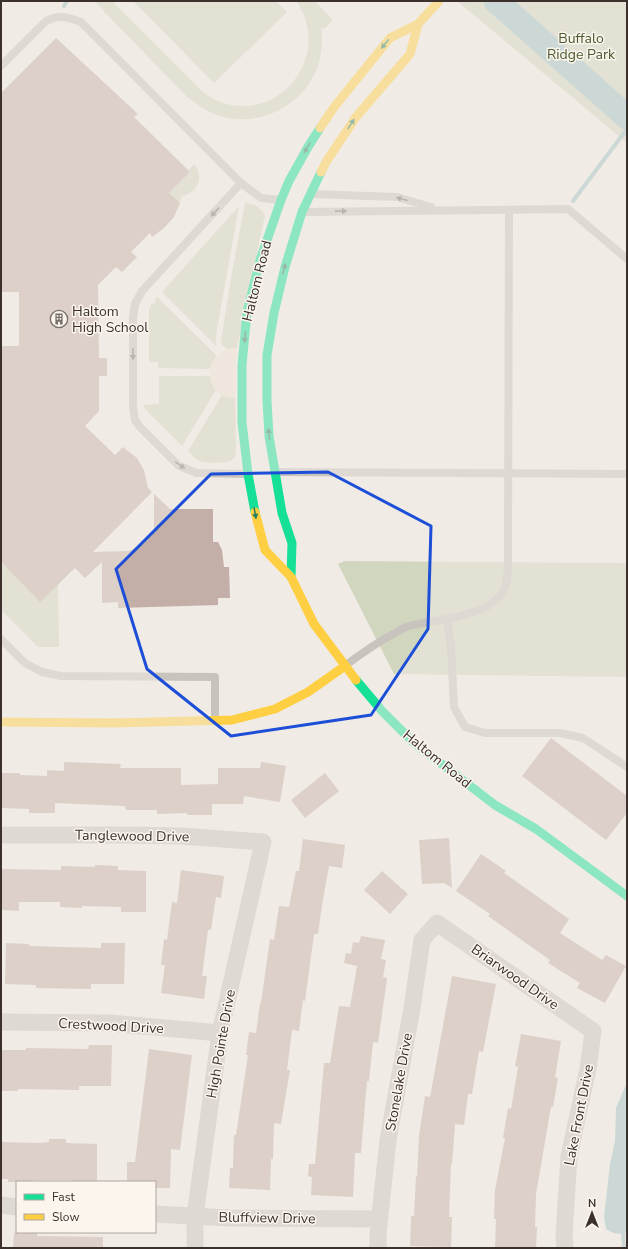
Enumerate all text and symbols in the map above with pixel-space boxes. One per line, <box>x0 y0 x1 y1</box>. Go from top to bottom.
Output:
park label: Buffalo Ridge Park <box>547 29 616 64</box>
one-way arrow <box>381 39 390 50</box>
one-way arrow <box>347 119 355 130</box>
one-way arrow <box>304 142 311 154</box>
one-way arrow <box>396 196 408 202</box>
one-way arrow <box>210 207 219 217</box>
one-way arrow <box>335 208 348 214</box>
street label: Haltom Road <box>238 238 276 324</box>
one-way arrow <box>281 263 287 275</box>
place label: Haltom High School <box>72 302 149 337</box>
building icon: Haltom High School <box>49 309 69 329</box>
one-way arrow <box>241 330 248 343</box>
one-way arrow <box>130 348 136 361</box>
one-way arrow <box>266 428 272 440</box>
one-way arrow <box>174 461 185 468</box>
one-way arrow <box>252 507 258 519</box>
street label: Haltom Road <box>399 726 475 792</box>
street label: Tanglewood Drive <box>75 826 189 846</box>
street label: Briarwood Drive <box>467 940 563 1014</box>
street label: High Pointe Drive <box>202 988 240 1100</box>
street label: Crestwood Drive <box>58 1014 164 1038</box>
street label: Stonelake Drive <box>381 1031 417 1133</box>
street label: Lake Front Drive <box>560 1063 598 1167</box>
legend <box>16 1181 156 1233</box>
text: Fast <box>52 1189 75 1205</box>
north arrow <box>572 1193 612 1233</box>
text: N <box>588 1196 596 1211</box>
street label: Bluffview Drive <box>218 1208 316 1228</box>
text: Slow <box>52 1209 80 1225</box>

